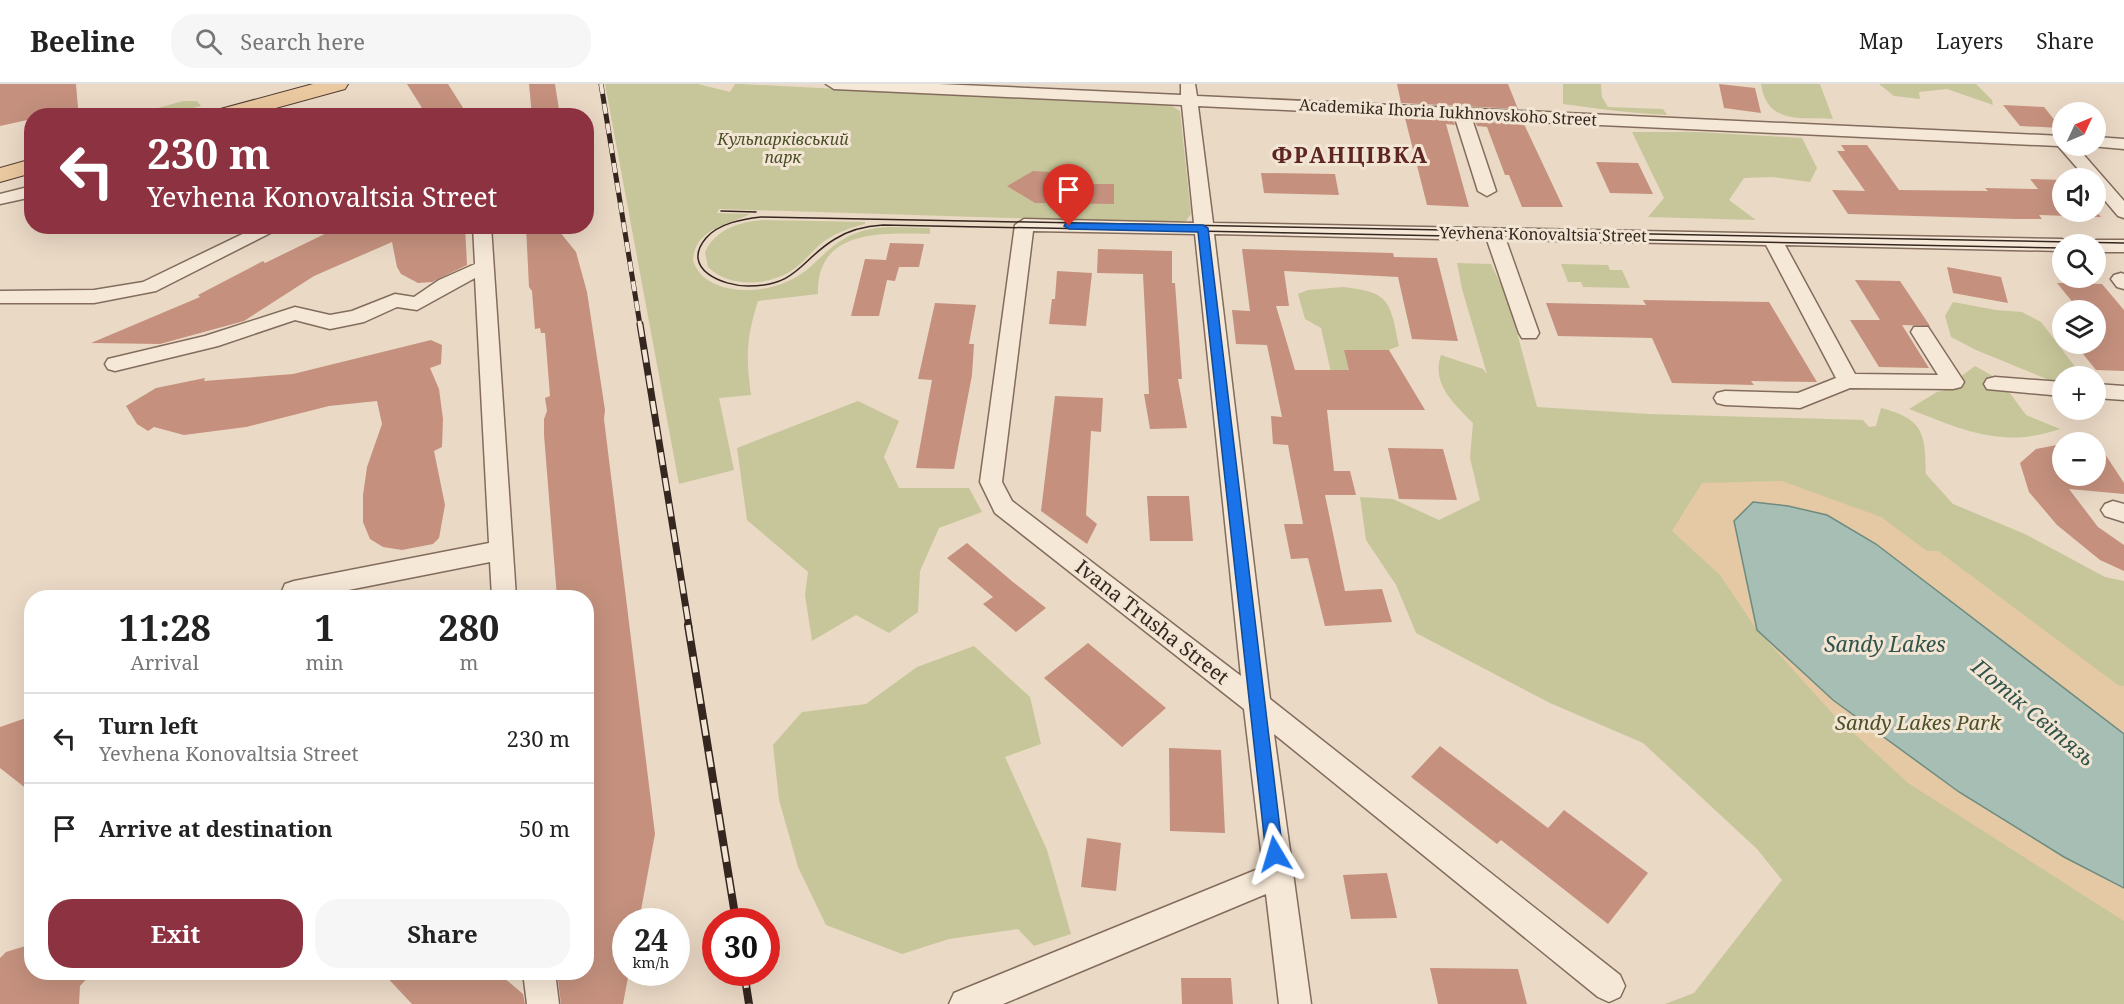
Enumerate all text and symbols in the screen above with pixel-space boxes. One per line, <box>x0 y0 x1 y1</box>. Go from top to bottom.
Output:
search box <box>171 14 591 68</box>
text: Beeline <box>30 22 135 60</box>
icon: search <box>192 25 225 58</box>
text: Search here <box>240 26 365 56</box>
text: Map <box>1859 27 1903 55</box>
text: Layers <box>1936 27 2003 55</box>
text: Share <box>2036 27 2094 55</box>
street label: Academika Ihoria Iukhnovskoho Street <box>1299 93 1598 131</box>
north arrow <box>2052 102 2106 156</box>
map controls <box>2052 102 2106 486</box>
text: 230 m <box>147 124 271 181</box>
park label: Кульпарківський парк <box>716 128 849 168</box>
icon: left <box>48 132 126 210</box>
district label: ФРАНЦІВКА <box>1272 139 1428 169</box>
pin <box>1043 164 1094 226</box>
button: sound <box>2052 168 2106 222</box>
icon: arrive <box>1052 173 1085 206</box>
text: Yevhena Konovaltsia Street <box>147 178 497 215</box>
street label: Yevhena Konovaltsia Street <box>1438 221 1647 247</box>
button: search <box>2052 234 2106 288</box>
button: layers <box>2052 300 2106 354</box>
button: + <box>2052 366 2106 420</box>
button: − <box>2052 432 2106 486</box>
street label: Ivana Trusha Street <box>1070 553 1235 690</box>
text: 11:28 <box>119 603 211 652</box>
text: 1 <box>314 603 335 652</box>
text: 280 <box>438 603 499 652</box>
water label: Sandy Lakes <box>1824 630 1946 658</box>
text: Arrival <box>131 649 199 676</box>
text: min <box>306 649 344 676</box>
text: m <box>459 649 478 676</box>
water label: Потік Світязь <box>1965 652 2101 772</box>
park label: Sandy Lakes Park <box>1835 709 2002 736</box>
text: Turn left <box>99 710 198 740</box>
icon: left <box>48 722 81 755</box>
text: 230 m <box>507 723 570 753</box>
text: Yevhena Konovaltsia Street <box>99 740 358 767</box>
icon: arrive <box>48 812 81 845</box>
text: Arrive at destination <box>99 813 333 843</box>
text: 50 m <box>519 813 570 843</box>
position arrow <box>1243 822 1307 886</box>
button: Exit <box>48 899 303 968</box>
button: Share <box>315 899 570 968</box>
speed limit sign: 30 <box>702 908 780 986</box>
text: 24 <box>634 919 668 960</box>
text: km/h <box>633 952 669 972</box>

